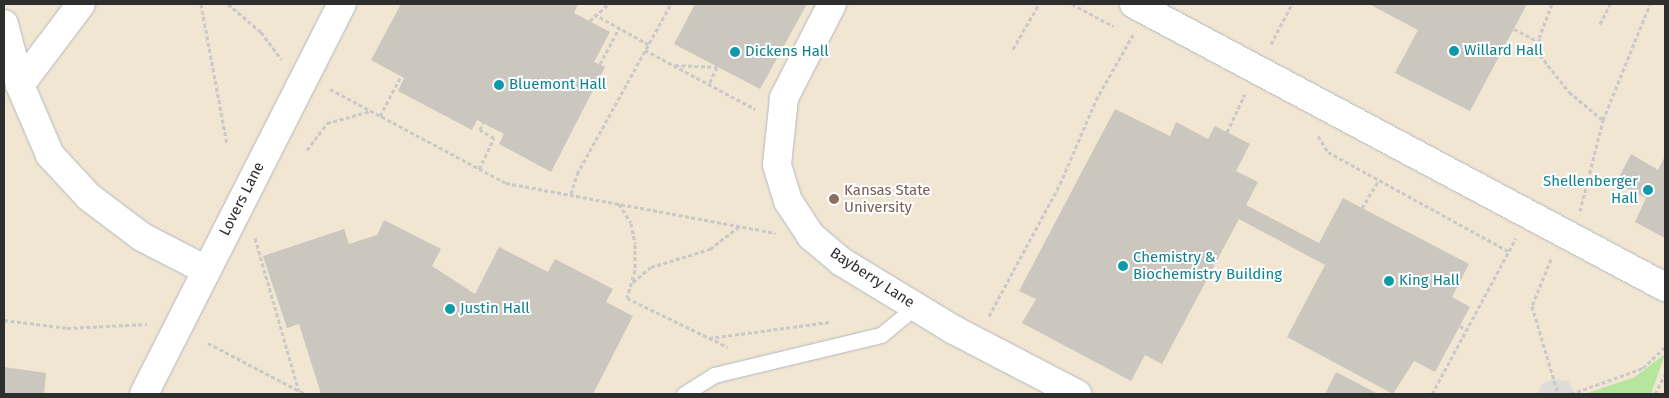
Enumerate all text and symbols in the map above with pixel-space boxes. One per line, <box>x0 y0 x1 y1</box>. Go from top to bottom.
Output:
place label: Willard Hall <box>1464 42 1543 60</box>
place label: Dickens Hall <box>745 43 829 61</box>
marker: Willard Hall <box>1448 45 1460 57</box>
marker: Dickens Hall <box>729 46 741 58</box>
place label: Bluemont Hall <box>509 76 606 94</box>
marker: Bluemont Hall <box>493 79 505 91</box>
street label: Lovers Lane <box>216 159 268 239</box>
place label: Shellenberger Hall <box>1543 172 1638 207</box>
place label: Kansas State University <box>844 181 931 216</box>
marker: Shellenberger Hall <box>1642 184 1654 196</box>
marker: Kansas State University <box>828 193 840 205</box>
street label: Bayberry Lane <box>826 244 918 312</box>
place label: Chemistry & Biochemistry Building <box>1133 248 1282 283</box>
marker: Chemistry & Biochemistry Building <box>1117 260 1129 272</box>
place label: King Hall <box>1399 272 1460 290</box>
marker: King Hall <box>1383 275 1395 287</box>
place label: Justin Hall <box>460 300 530 318</box>
marker: Justin Hall <box>444 303 456 315</box>

